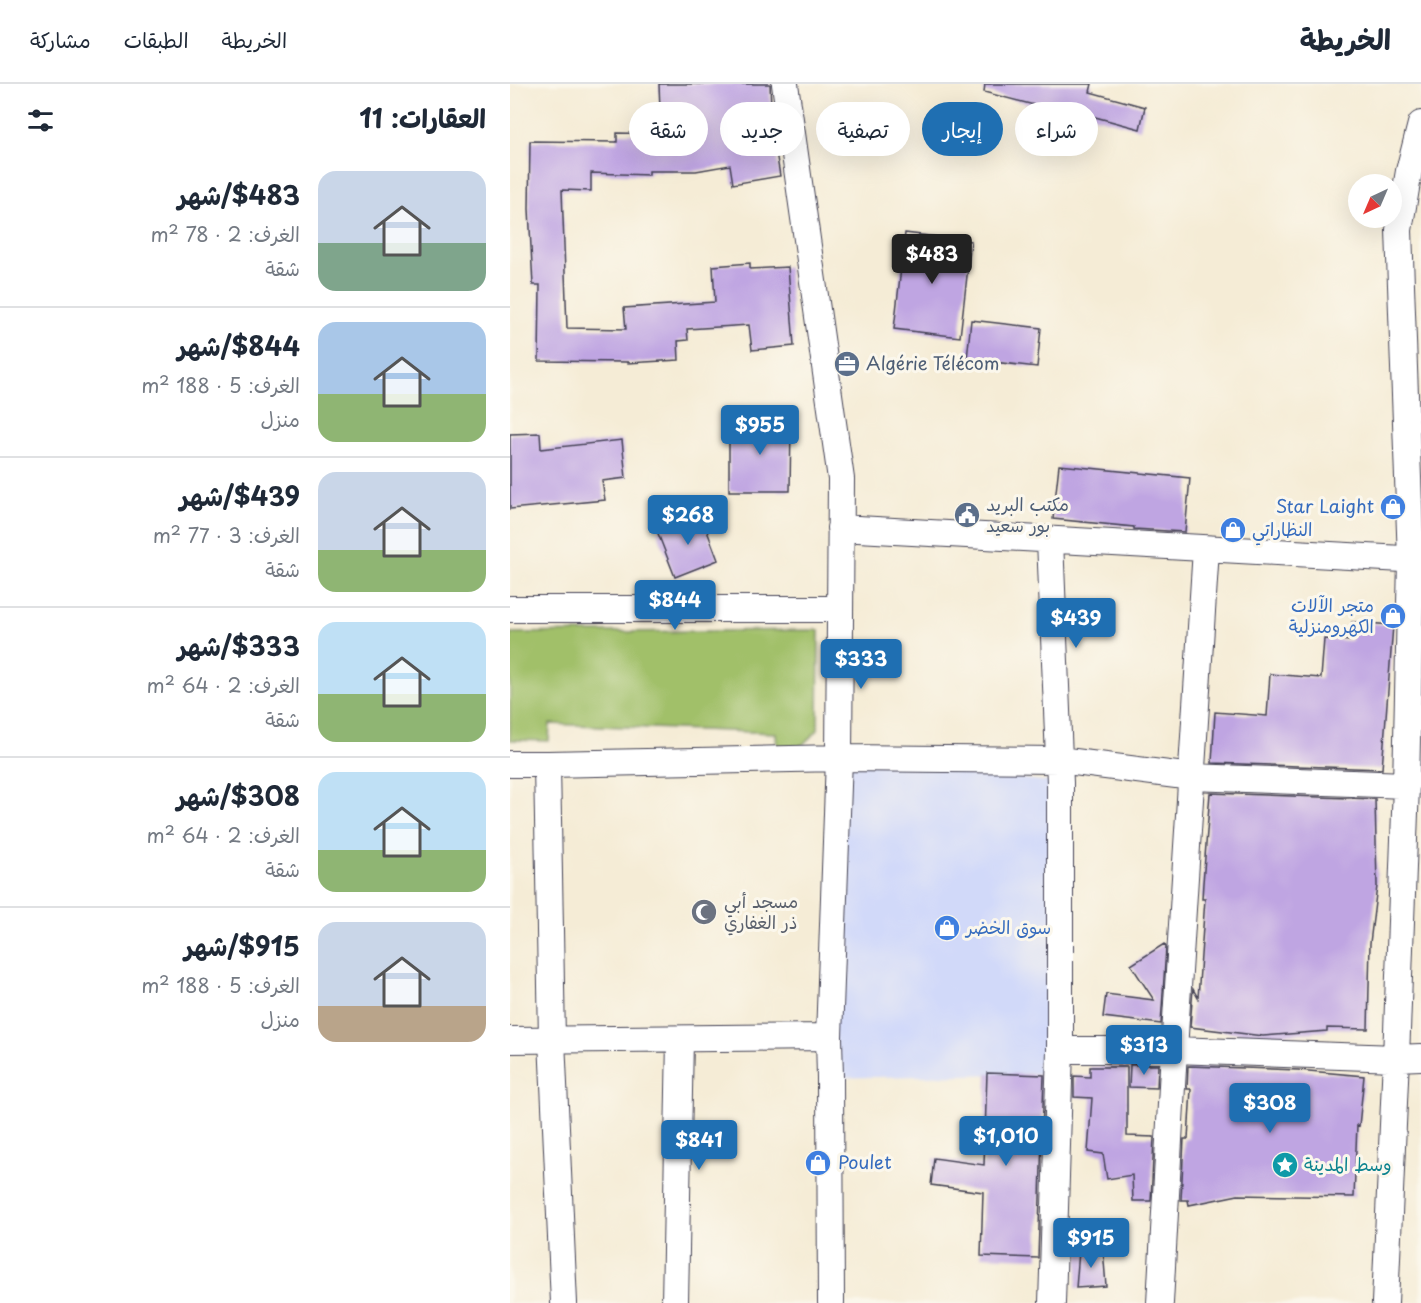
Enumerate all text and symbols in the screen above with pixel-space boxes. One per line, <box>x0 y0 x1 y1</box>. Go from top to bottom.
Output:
text: الخريطة <box>1300 17 1391 60</box>
text: مشاركة <box>30 23 91 55</box>
text: الطبقات <box>124 23 189 55</box>
text: الخريطة <box>222 23 287 55</box>
text: العقارات: 11 <box>359 98 486 137</box>
chip: شقة <box>629 102 708 156</box>
chip: جديد <box>720 102 804 156</box>
chip: تصفية <box>816 102 910 156</box>
chip: إيجار <box>922 102 1003 156</box>
chip: شراء <box>1015 102 1098 156</box>
icon: filters <box>24 104 57 137</box>
north arrow <box>1348 174 1402 228</box>
map controls <box>1348 174 1402 228</box>
text: $483/شهر <box>178 175 300 214</box>
icon: home <box>366 195 438 267</box>
text: الغرف: 2 · 78 m² <box>151 219 300 249</box>
pin: $483 <box>896 234 968 285</box>
text: $483 <box>906 238 958 268</box>
text: شقة <box>265 253 300 283</box>
text: $844/شهر <box>177 326 300 365</box>
icon: home <box>366 346 438 418</box>
office icon: Algérie Télécom <box>832 349 862 379</box>
place label: Algérie Télécom <box>866 349 1000 376</box>
text: الغرف: 5 · 188 m² <box>141 370 300 400</box>
text: منزل <box>261 404 300 434</box>
pin: $955 <box>724 405 796 456</box>
text: $955 <box>735 409 785 439</box>
text: $439/شهر <box>180 476 300 515</box>
place label: مكتب البريد بور سعيد <box>986 490 1069 538</box>
place label: Star Laight <box>1276 492 1374 519</box>
shop icon: Star Laight <box>1378 492 1408 522</box>
pin: $268 <box>652 495 724 546</box>
icon: home <box>366 496 438 568</box>
text: $268 <box>662 499 714 529</box>
public building icon: مكتب البريد بور سعيد <box>952 500 982 530</box>
shop icon: النظاراتي <box>1218 515 1248 545</box>
place label: النظاراتي <box>1252 515 1312 546</box>
text: الغرف: 3 · 77 m² <box>153 520 300 550</box>
text: شقة <box>265 554 300 584</box>
pin: $844 <box>639 580 711 631</box>
text: $844 <box>649 584 701 614</box>
place label: متجر الآلات الكهرومنزلية <box>1289 591 1374 639</box>
pin: $439 <box>1040 598 1112 649</box>
shop icon: متجر الآلات الكهرومنزلية <box>1378 601 1408 631</box>
text: $439 <box>1051 602 1101 632</box>
text: $333/شهر <box>178 626 300 665</box>
pin: $333 <box>825 639 897 690</box>
text: $333 <box>835 643 887 673</box>
icon: home <box>366 646 438 718</box>
text: الغرف: 2 · 64 m² <box>147 670 300 700</box>
text: شقة <box>265 704 300 734</box>
text: $308/شهر <box>177 776 300 815</box>
icon: home <box>366 796 438 868</box>
text: الغرف: 2 · 64 m² <box>147 820 300 850</box>
text: شقة <box>265 854 300 884</box>
place label: مسجد أبي ذر الغفاري <box>724 887 798 936</box>
mosque icon: مسجد أبي ذر الغفاري <box>689 897 719 927</box>
shop icon: سوق الخضر <box>932 913 962 943</box>
place label: سوق الخضر <box>964 913 1051 940</box>
text: $915/شهر <box>184 926 300 965</box>
icon: home <box>366 946 438 1018</box>
text: الغرف: 5 · 188 m² <box>141 970 300 1000</box>
text: منزل <box>261 1004 300 1034</box>
pin: $313 <box>1108 1025 1180 1076</box>
text: $313 <box>1120 1029 1168 1059</box>
pin: $308 <box>1234 1083 1306 1134</box>
text: $308 <box>1243 1087 1297 1117</box>
pin: $1,010 <box>957 1116 1055 1167</box>
pin: $841 <box>663 1120 735 1171</box>
text: $1,010 <box>973 1120 1039 1150</box>
text: $841 <box>675 1124 723 1154</box>
shop icon: Poulet <box>803 1148 833 1178</box>
place label: Poulet <box>838 1148 892 1175</box>
place icon: وسط المدينة <box>1270 1150 1300 1180</box>
place label: وسط المدينة <box>1304 1150 1392 1177</box>
pin: $915 <box>1055 1218 1127 1269</box>
text: $915 <box>1067 1222 1115 1252</box>

